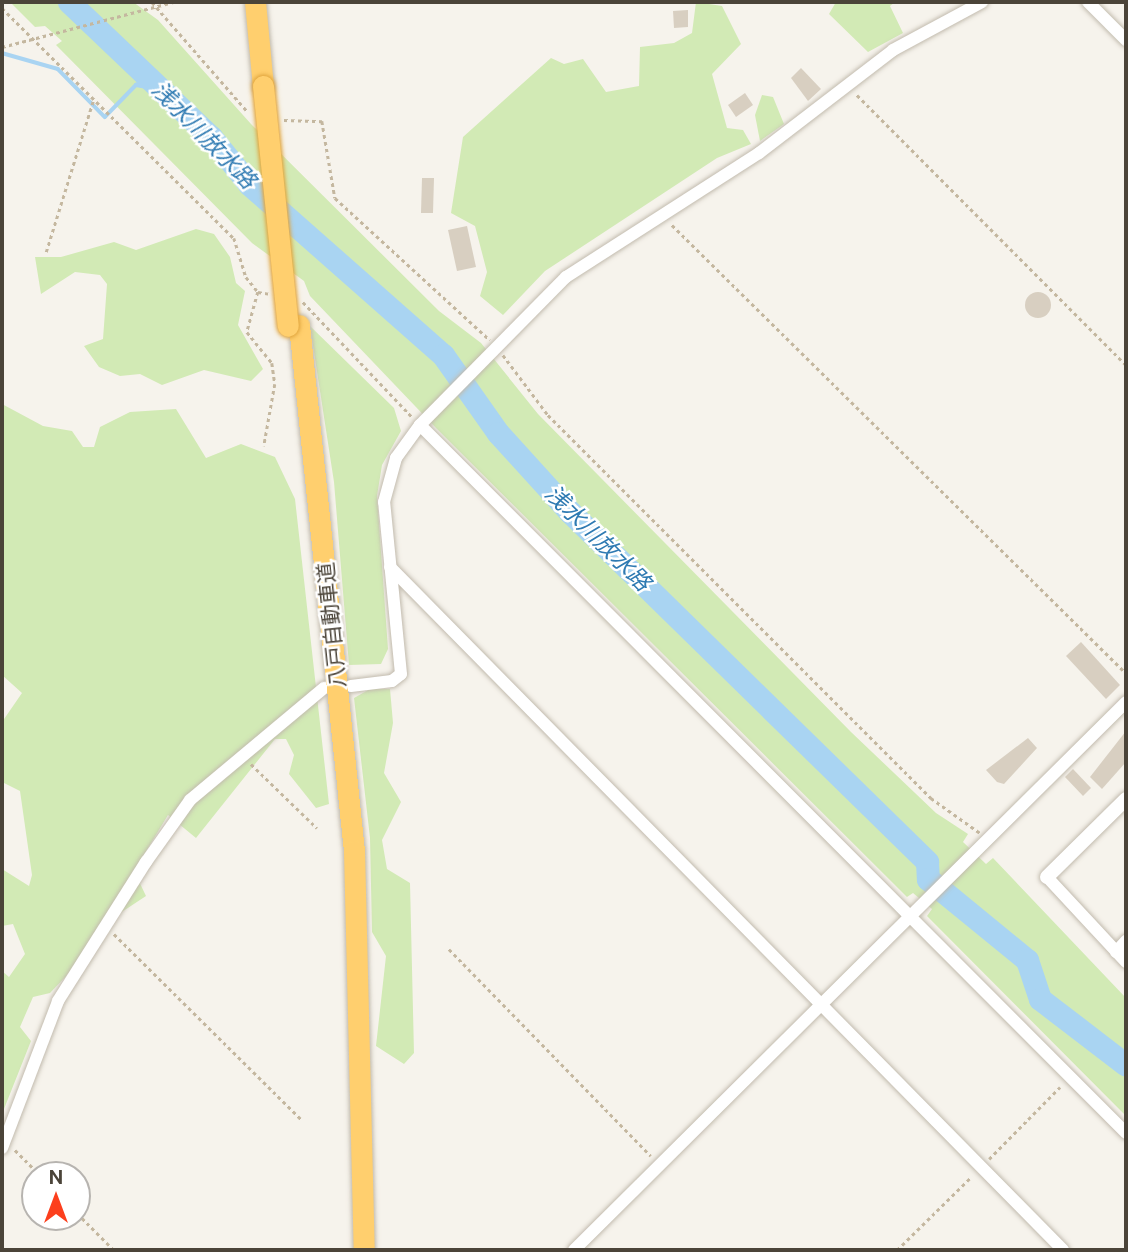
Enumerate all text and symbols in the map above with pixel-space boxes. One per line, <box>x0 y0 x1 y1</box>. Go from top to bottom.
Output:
water label: 浅水川放水路 <box>146 76 262 194</box>
water label: 浅水川放水路 <box>539 479 657 597</box>
street label: 八戸自動車道 <box>313 561 351 689</box>
north arrow <box>21 1161 91 1231</box>
text: N <box>49 1166 63 1188</box>

